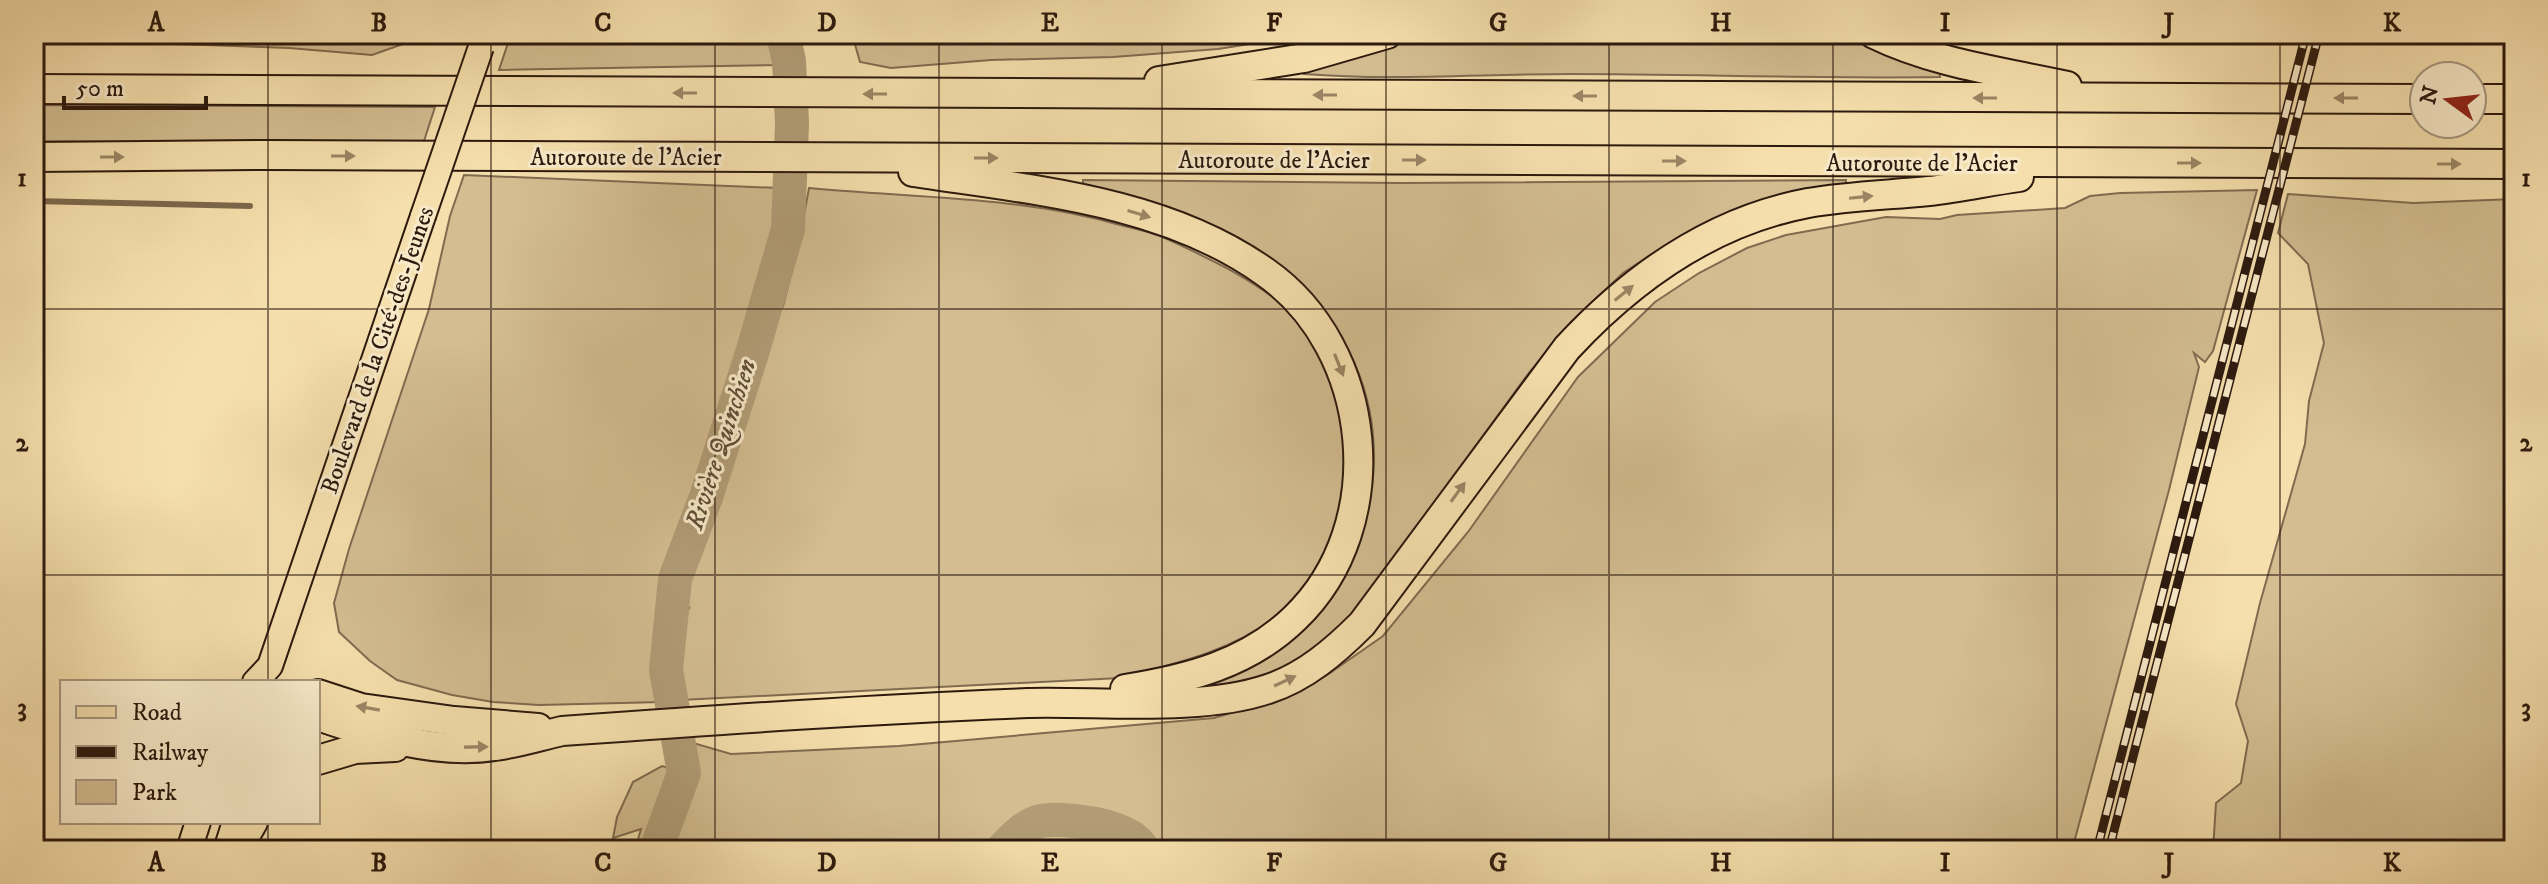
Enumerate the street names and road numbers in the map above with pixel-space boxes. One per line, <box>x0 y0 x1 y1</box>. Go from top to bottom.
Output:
street label: Autoroute de l'Acier <box>530 143 722 173</box>
street label: Autoroute de l'Acier <box>1178 146 1370 176</box>
street label: Autoroute de l'Acier <box>1826 149 2018 179</box>
street label: Boulevard de la Cité-des-Jeunes <box>315 203 441 498</box>

